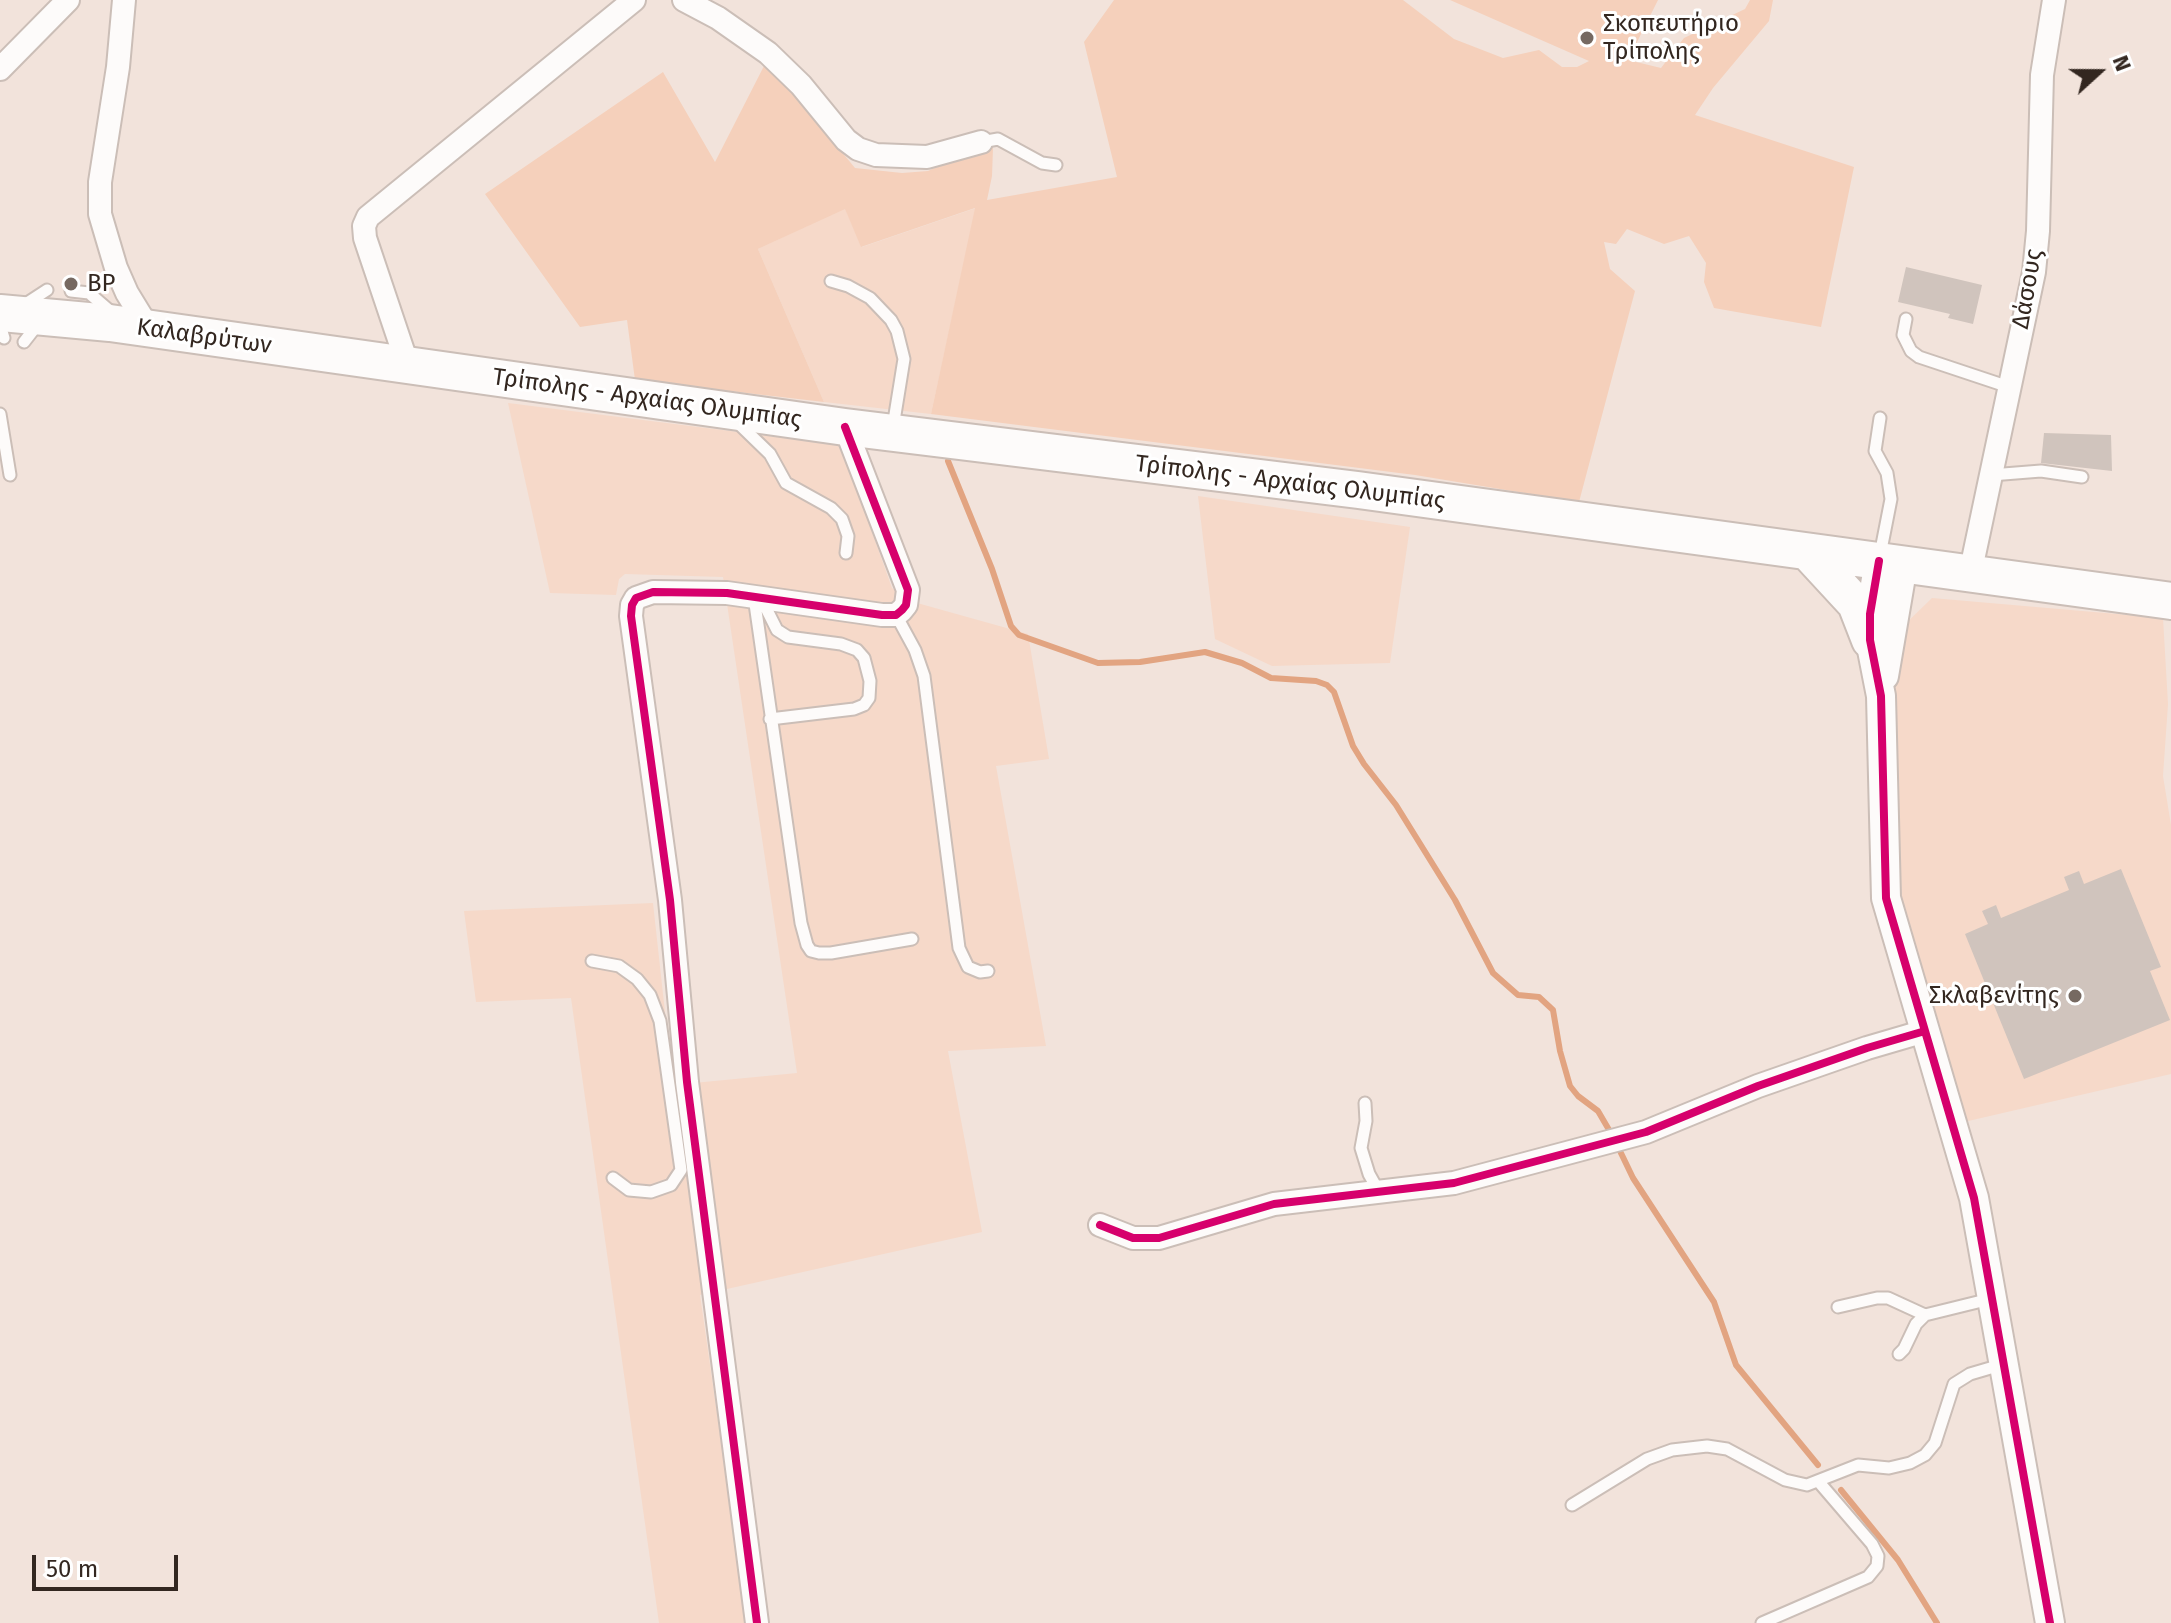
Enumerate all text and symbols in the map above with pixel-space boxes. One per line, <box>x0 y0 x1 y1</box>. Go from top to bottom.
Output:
place label: Σκοπευτήριο Τρίπολης <box>1603 10 1739 66</box>
marker: Σκοπευτήριο Τρίπολης <box>1578 29 1596 47</box>
north arrow <box>2059 32 2139 112</box>
text: N <box>2107 52 2137 75</box>
street label: Δάσους <box>2007 247 2049 331</box>
place label: BP <box>87 270 116 298</box>
marker: BP <box>62 275 80 293</box>
street label: Καλαβρύτων <box>135 313 273 361</box>
street label: Τρίπολης - Αρχαίας Ολυμπίας <box>491 363 803 435</box>
street label: Τρίπολης - Αρχαίας Ολυμπίας <box>1134 450 1446 516</box>
place label: Σκλαβενίτης <box>1929 982 2059 1010</box>
marker: Σκλαβενίτης <box>2066 987 2084 1005</box>
scale bar <box>36 1539 182 1589</box>
text: 50 m <box>46 1555 98 1583</box>

